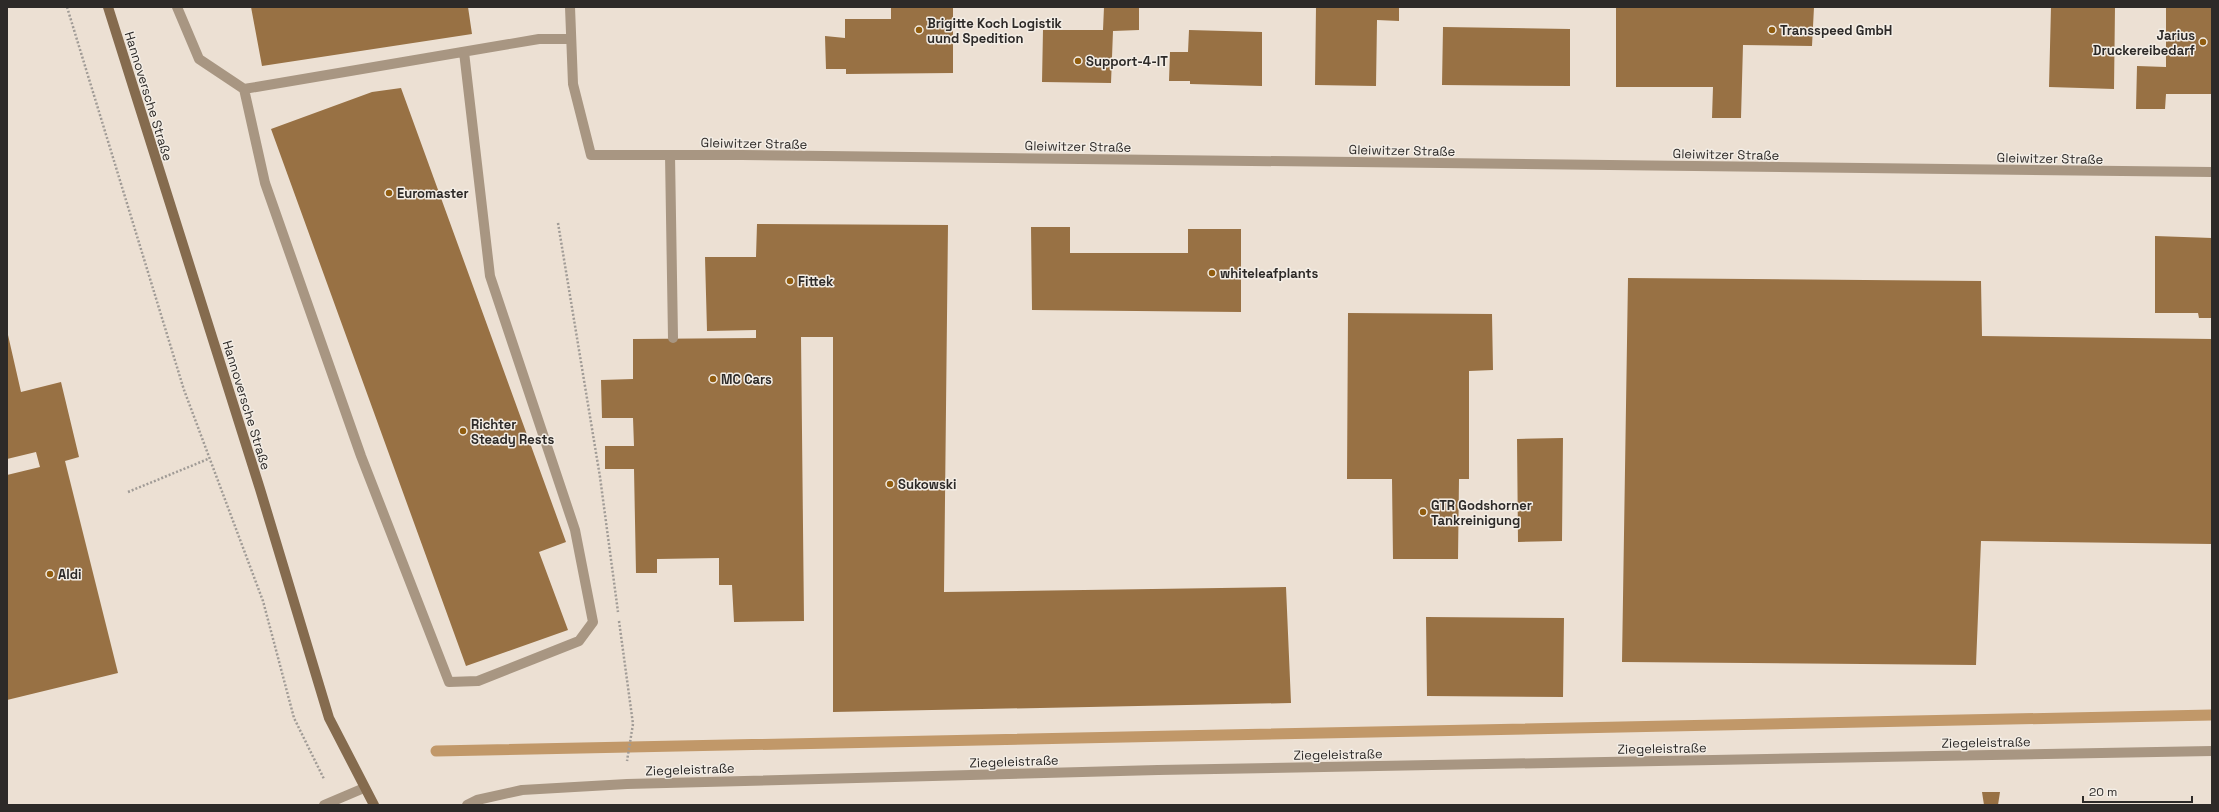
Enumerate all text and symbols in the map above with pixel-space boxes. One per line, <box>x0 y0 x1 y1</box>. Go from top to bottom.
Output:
place label: Brigitte Koch Logistik uund Spedition <box>927 15 1063 47</box>
place label: Transspeed GmbH <box>1780 22 1892 39</box>
marker: Brigitte Koch Logistik uund Spedition <box>914 25 924 35</box>
marker: Transspeed GmbH <box>1767 25 1777 35</box>
place label: Jarius Druckereibedarf <box>2093 27 2195 59</box>
street label: Hannoversche Straße <box>121 29 176 163</box>
marker: Jarius Druckereibedarf <box>2198 37 2208 47</box>
place label: Support-4-IT <box>1086 53 1168 70</box>
marker: Support-4-IT <box>1073 56 1083 66</box>
street label: Gleiwitzer Straße <box>701 134 807 153</box>
street label: Gleiwitzer Straße <box>1025 137 1131 156</box>
street label: Gleiwitzer Straße <box>1349 141 1455 160</box>
street label: Gleiwitzer Straße <box>1673 145 1779 164</box>
street label: Gleiwitzer Straße <box>1997 149 2103 168</box>
place label: Euromaster <box>397 185 469 202</box>
marker: Euromaster <box>384 188 394 198</box>
place label: whiteleafplants <box>1220 265 1319 282</box>
marker: whiteleafplants <box>1207 268 1217 278</box>
place label: Fittek <box>798 273 834 290</box>
marker: Fittek <box>785 276 795 286</box>
street label: Hannoversche Straße <box>219 338 274 472</box>
place label: MC Cars <box>721 371 772 388</box>
marker: MC Cars <box>708 374 718 384</box>
place label: Richter Steady Rests <box>471 416 554 448</box>
marker: Richter Steady Rests <box>458 426 468 436</box>
place label: Sukowski <box>898 476 957 493</box>
marker: Sukowski <box>885 479 895 489</box>
place label: GTR Godshorner Tankreinigung <box>1431 497 1532 529</box>
marker: GTR Godshorner Tankreinigung <box>1418 507 1428 517</box>
place label: Aldi <box>58 566 81 583</box>
marker: Aldi <box>45 569 55 579</box>
street label: Ziegeleistraße <box>1941 733 2031 752</box>
street label: Ziegeleistraße <box>1617 739 1707 758</box>
street label: Ziegeleistraße <box>1293 745 1383 764</box>
street label: Ziegeleistraße <box>969 751 1059 772</box>
street label: Ziegeleistraße <box>645 759 735 780</box>
scale bar <box>2083 778 2192 804</box>
text: 20 m <box>2089 784 2117 800</box>

